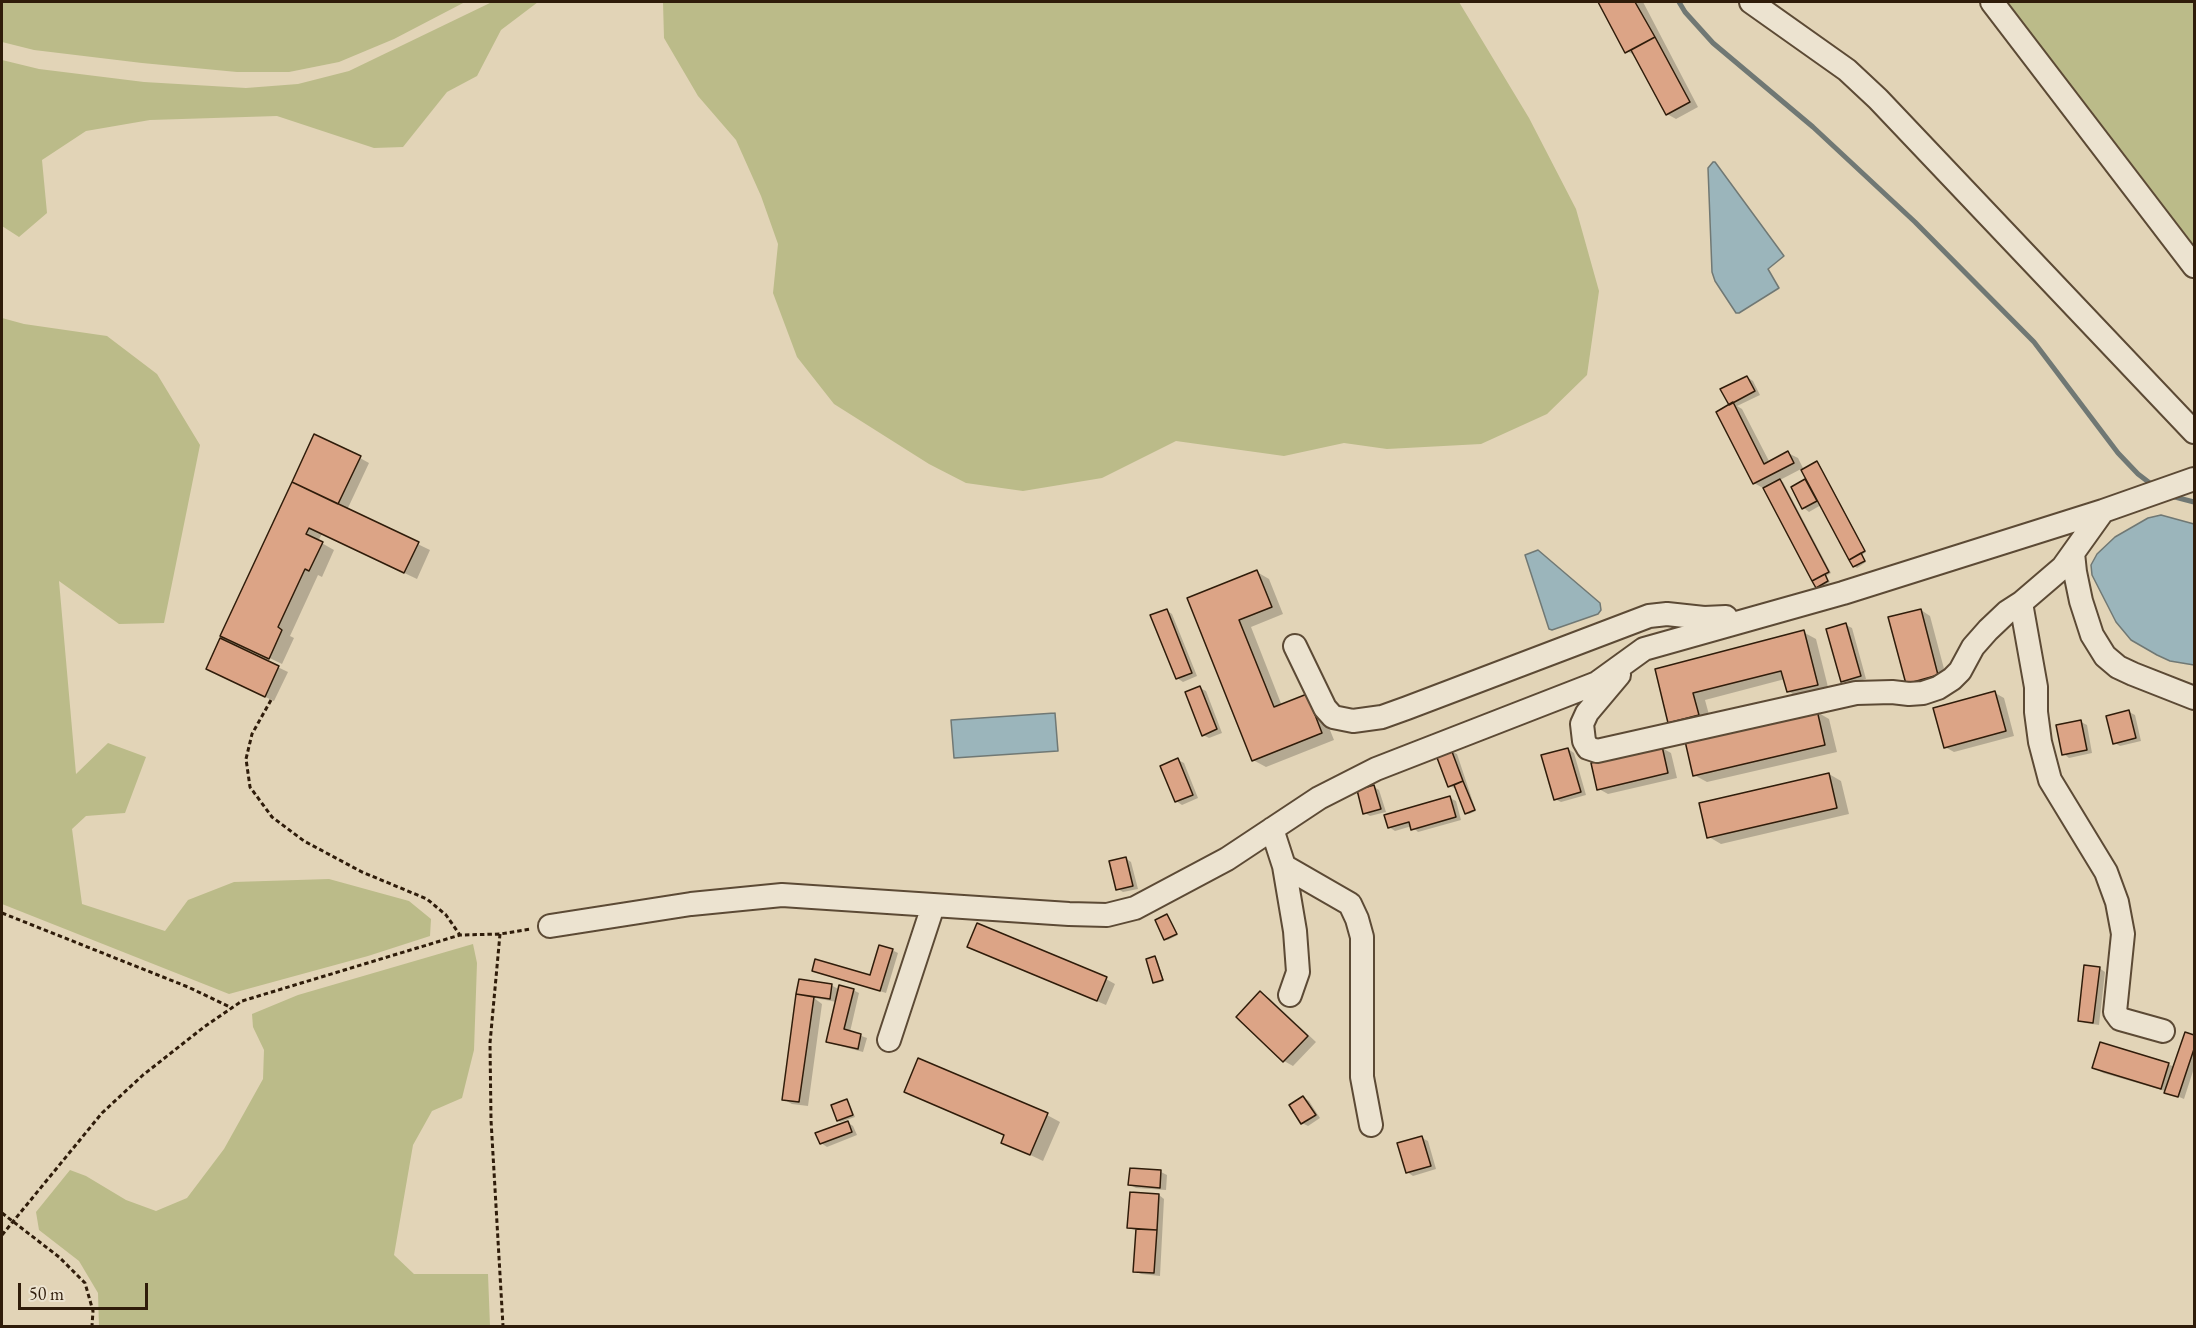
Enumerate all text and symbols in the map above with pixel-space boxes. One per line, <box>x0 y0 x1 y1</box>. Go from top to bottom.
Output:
scale bar <box>21 1271 152 1309</box>
text: 50 m <box>29 1282 64 1305</box>

